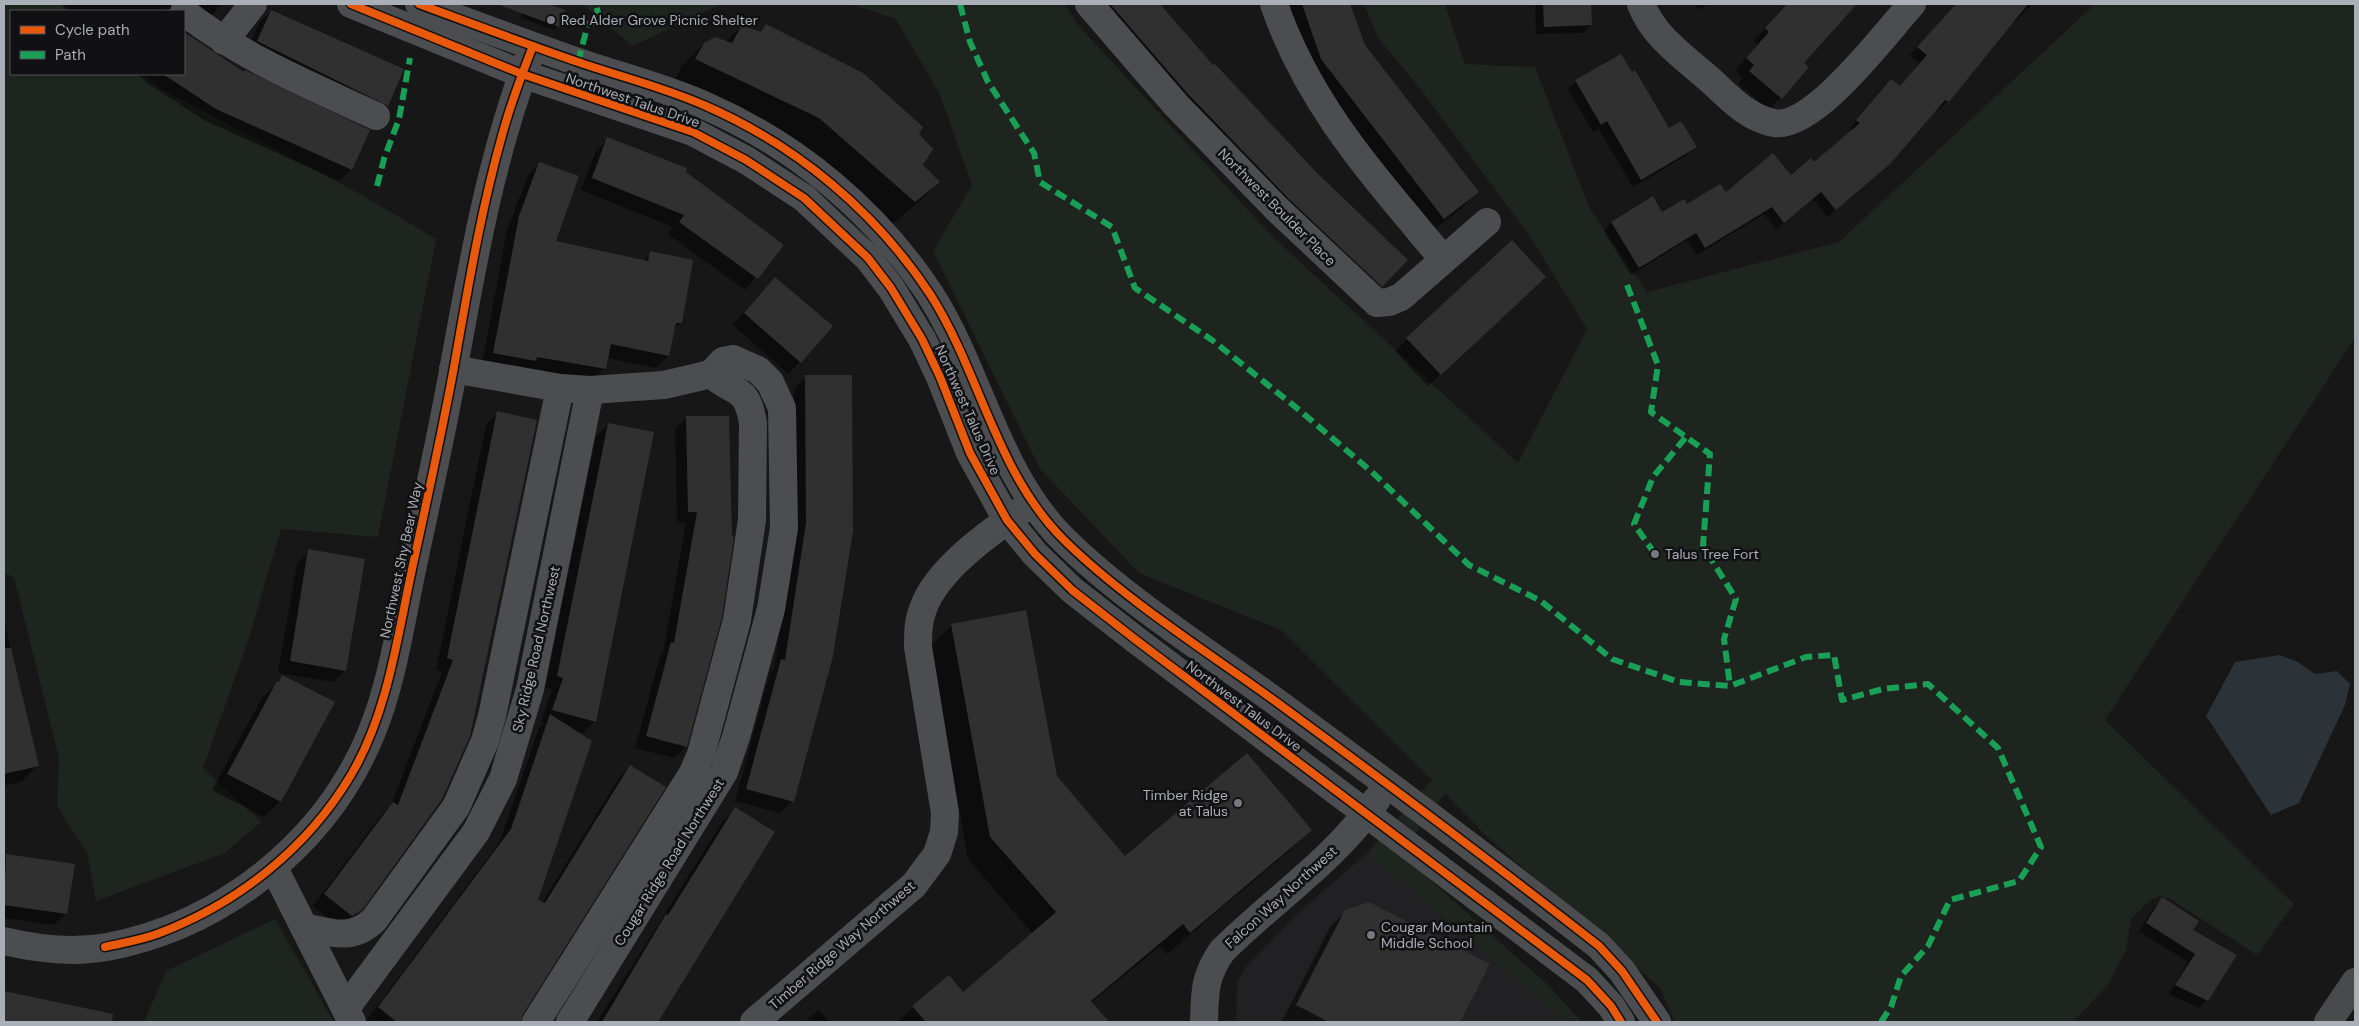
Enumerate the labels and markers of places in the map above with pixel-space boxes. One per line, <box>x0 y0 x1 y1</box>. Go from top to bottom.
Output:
place label: Red Alder Grove Picnic Shelter <box>561 11 758 29</box>
marker: Red Alder Grove Picnic Shelter <box>545 14 557 26</box>
place label: Talus Tree Fort <box>1665 545 1759 563</box>
marker: Talus Tree Fort <box>1649 548 1661 560</box>
place label: Timber Ridge at Talus <box>1143 786 1228 820</box>
marker: Timber Ridge at Talus <box>1232 797 1244 809</box>
place label: Cougar Mountain Middle School <box>1381 918 1492 952</box>
marker: Cougar Mountain Middle School <box>1365 929 1377 941</box>

